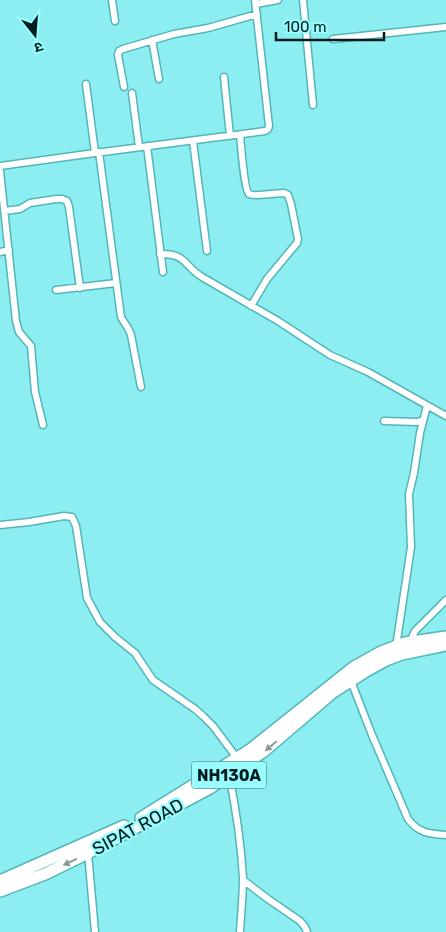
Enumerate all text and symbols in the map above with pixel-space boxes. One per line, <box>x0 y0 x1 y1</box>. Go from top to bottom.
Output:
north arrow <box>10 10 60 60</box>
scale bar <box>276 10 384 42</box>
text: 100 m <box>284 18 326 36</box>
text: उ <box>31 38 45 57</box>
one-way arrow <box>265 740 277 752</box>
road number: NH130A <box>192 762 266 788</box>
street label: SIPAT ROAD <box>89 794 187 860</box>
one-way arrow <box>62 858 77 866</box>

